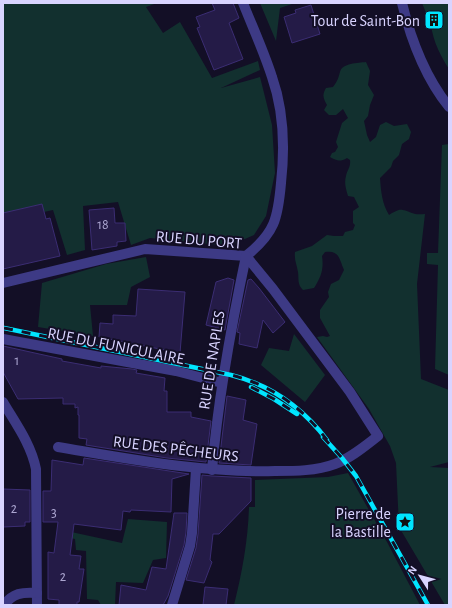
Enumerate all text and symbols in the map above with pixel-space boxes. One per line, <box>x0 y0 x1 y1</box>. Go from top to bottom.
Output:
building icon: Tour de Saint-Bon <box>423 9 445 31</box>
place label: Tour de Saint-Bon <box>311 13 420 29</box>
house number: 18 <box>97 218 109 232</box>
street label: RUE DU PORT <box>155 228 243 252</box>
street label: RUE DE NAPLES <box>196 309 228 411</box>
street label: RUE DU FUNICULAIRE <box>46 325 186 367</box>
house number: 1 <box>15 354 19 368</box>
street label: RUE DES PÊCHEURS <box>112 431 240 465</box>
house number: 2 <box>11 502 17 516</box>
house number: 3 <box>51 506 57 520</box>
place label: Pierre de la Bastille <box>331 506 391 540</box>
place icon: Pierre de la Bastille <box>394 511 416 533</box>
north arrow <box>400 556 440 596</box>
text: N <box>406 564 419 577</box>
house number: 2 <box>60 570 66 584</box>

